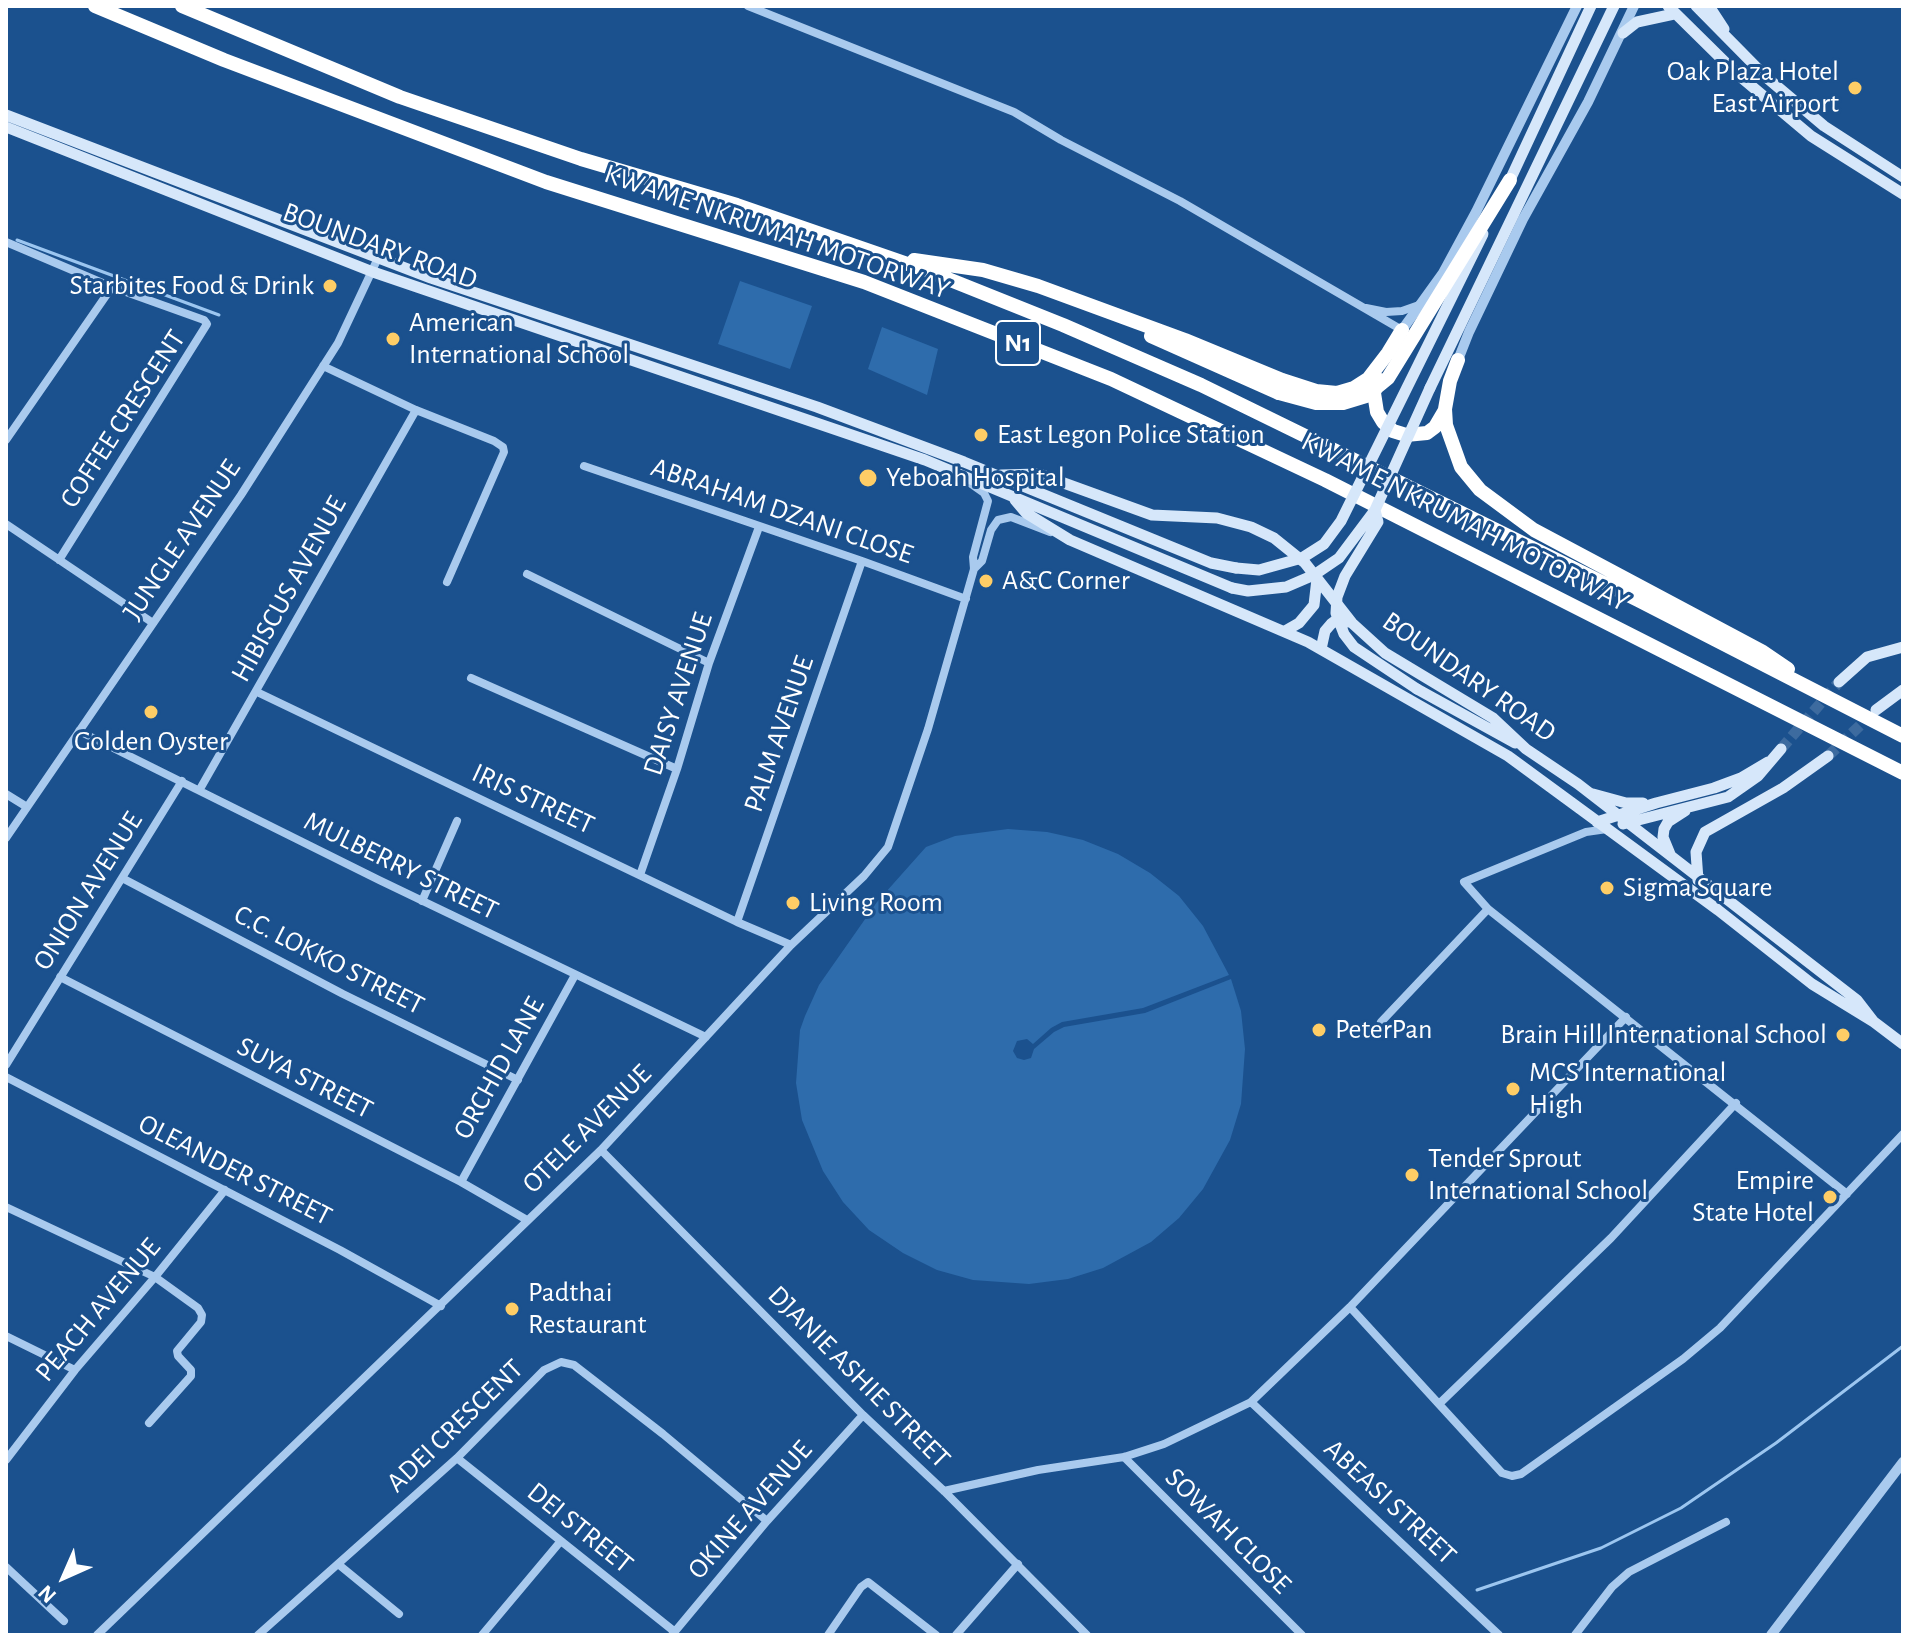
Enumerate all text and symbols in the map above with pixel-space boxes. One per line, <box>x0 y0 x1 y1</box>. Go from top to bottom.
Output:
place label: Oak Plaza Hotel East Airport <box>1667 55 1839 121</box>
marker: Oak Plaza Hotel East Airport <box>1846 79 1864 97</box>
street label: KWAME NKRUMAH MOTORWAY <box>600 157 954 307</box>
street label: BOUNDARY ROAD <box>278 195 482 297</box>
place label: Starbites Food & Drink <box>70 269 314 303</box>
marker: Starbites Food & Drink <box>321 277 339 295</box>
place label: American International School <box>409 306 629 372</box>
road number: N1 <box>996 321 1040 365</box>
street label: COFFEE CRESCENT <box>53 324 193 514</box>
marker: American International School <box>384 330 402 348</box>
place label: East Legon Police Station <box>997 418 1265 452</box>
street label: KWAME NKRUMAH MOTORWAY <box>1296 425 1634 619</box>
marker: East Legon Police Station <box>972 426 990 444</box>
street label: ABRAHAM DZANI CLOSE <box>647 450 917 572</box>
street label: JUNGLE AVENUE <box>116 453 248 627</box>
place label: Yeboah Hospital <box>886 461 1065 495</box>
marker: Yeboah Hospital <box>857 467 879 489</box>
street label: HIBISCUS AVENUE <box>224 490 354 688</box>
place label: A&C Corner <box>1002 564 1130 598</box>
marker: A&C Corner <box>977 572 995 590</box>
street label: BOUNDARY ROAD <box>1376 605 1562 749</box>
street label: DAISY AVENUE <box>636 608 720 780</box>
street label: PALM AVENUE <box>737 652 821 816</box>
marker: Golden Oyster <box>142 703 160 721</box>
place label: Golden Oyster <box>74 725 228 759</box>
street label: IRIS STREET <box>466 756 600 842</box>
street label: MULBERRY STREET <box>298 804 504 928</box>
street label: ONION AVENUE <box>26 806 150 976</box>
place label: Sigma Square <box>1623 871 1772 905</box>
marker: Sigma Square <box>1598 879 1616 897</box>
place label: Living Room <box>809 886 943 920</box>
marker: Living Room <box>784 894 802 912</box>
street label: C.C. LOKKO STREET <box>228 898 430 1022</box>
street label: ORCHID LANE <box>446 991 552 1145</box>
place label: PeterPan <box>1335 1013 1432 1047</box>
place label: Brain Hill International School <box>1500 1018 1827 1052</box>
marker: PeterPan <box>1310 1021 1328 1039</box>
marker: Brain Hill International School <box>1834 1026 1852 1044</box>
street label: SUYA STREET <box>232 1029 378 1127</box>
place label: MCS International High <box>1529 1056 1727 1122</box>
street label: OTELE AVENUE <box>515 1057 659 1201</box>
marker: MCS International High <box>1504 1080 1522 1098</box>
street label: OLEANDER STREET <box>133 1107 337 1233</box>
place label: Tender Sprout International School <box>1428 1142 1648 1208</box>
place label: Empire State Hotel <box>1692 1164 1814 1230</box>
marker: Tender Sprout International School <box>1403 1166 1421 1184</box>
marker: Empire State Hotel <box>1821 1188 1839 1206</box>
street label: PEACH AVENUE <box>28 1231 168 1389</box>
place label: Padthai Restaurant <box>528 1276 646 1342</box>
street label: DJANIE ASHIE STREET <box>761 1279 957 1475</box>
marker: Padthai Restaurant <box>503 1300 521 1318</box>
street label: ADEI CRESCENT <box>380 1352 530 1500</box>
street label: ABEASI STREET <box>1317 1432 1463 1572</box>
street label: OKINE AVENUE <box>681 1434 819 1586</box>
street label: SOWAH CLOSE <box>1158 1461 1298 1601</box>
street label: DEI STREET <box>520 1475 640 1581</box>
north arrow <box>24 1537 104 1617</box>
text: N <box>34 1581 60 1607</box>

